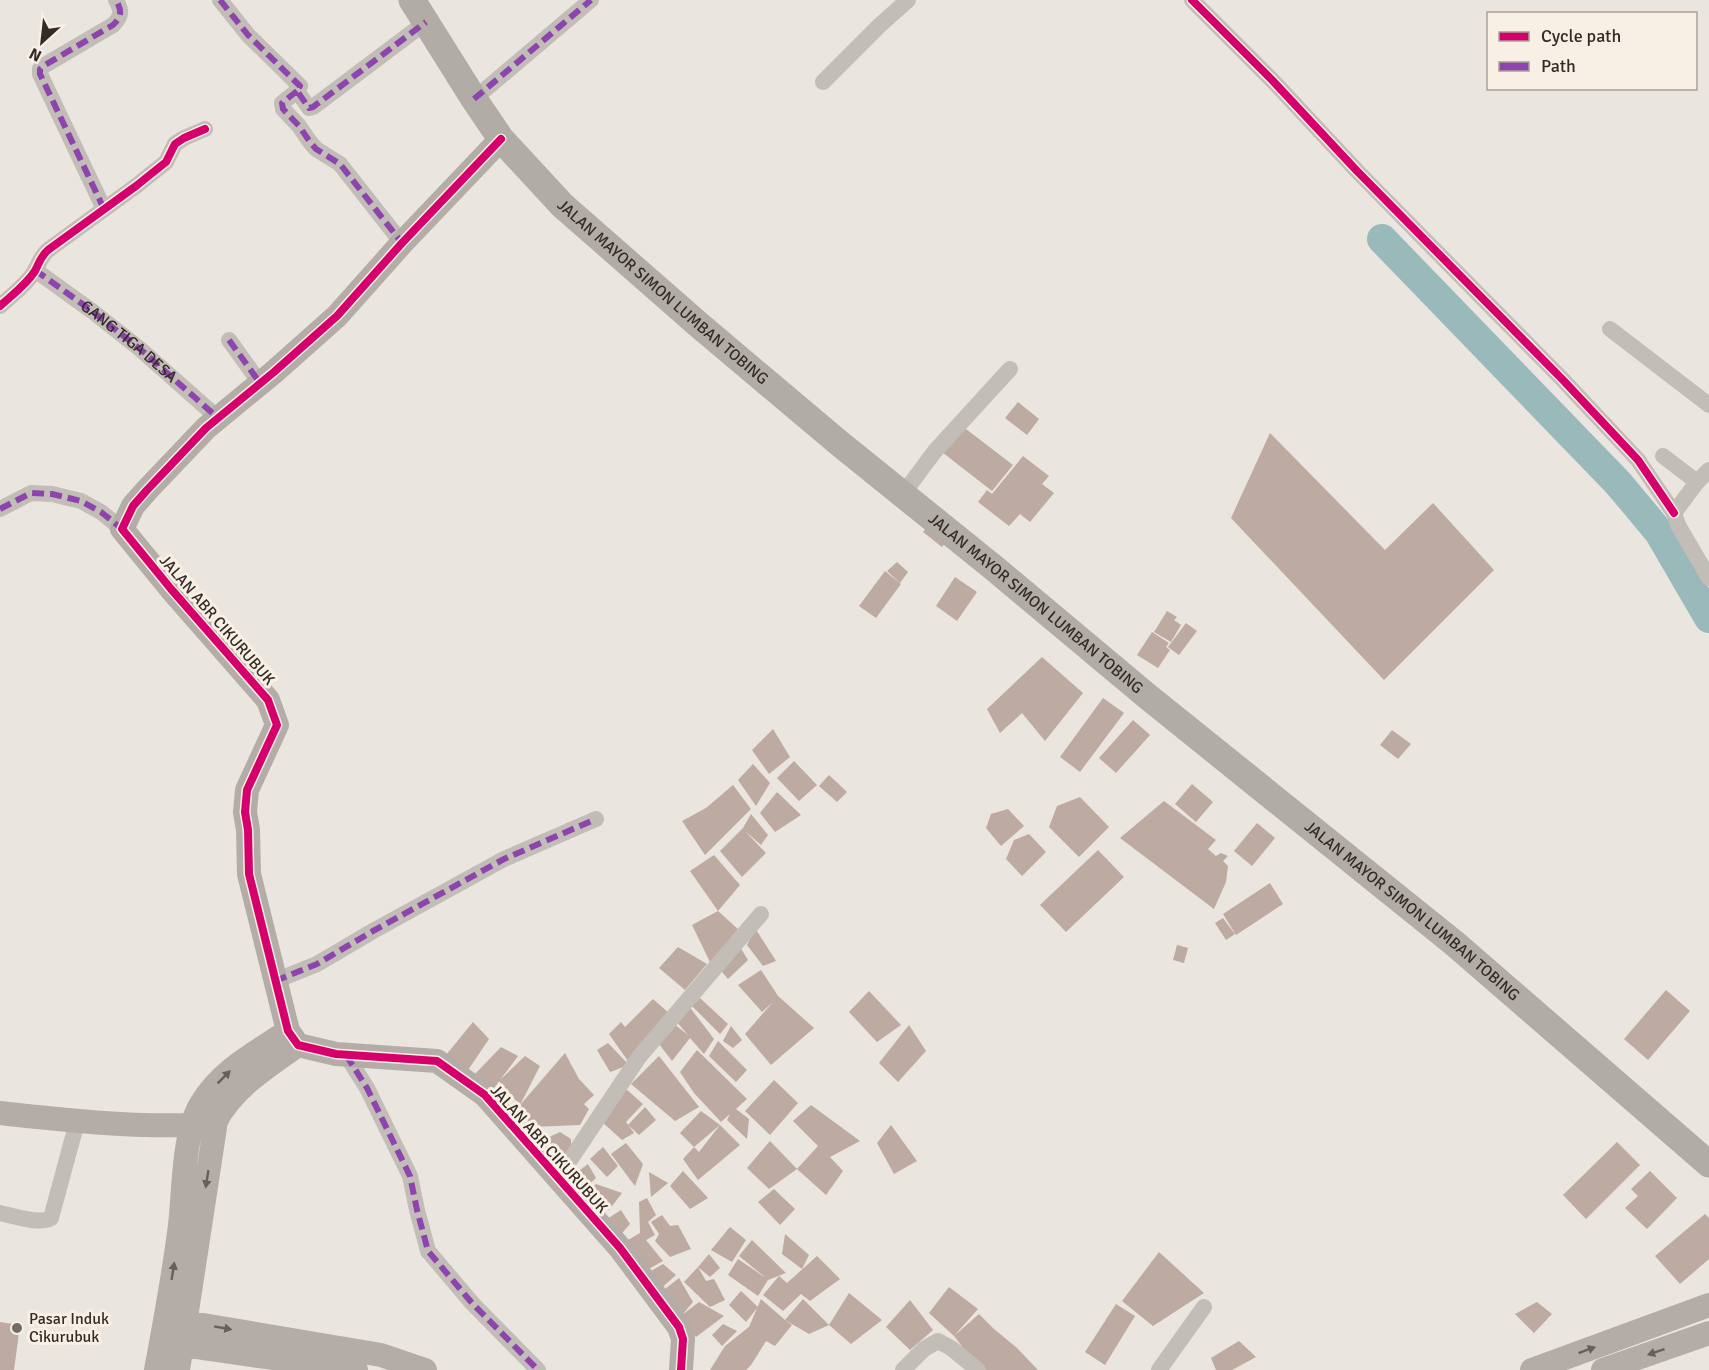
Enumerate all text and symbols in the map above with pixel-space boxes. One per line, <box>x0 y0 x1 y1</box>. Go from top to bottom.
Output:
north arrow <box>12 12 72 72</box>
legend <box>1487 12 1697 90</box>
text: Cycle path <box>1541 25 1621 47</box>
text: N <box>26 43 45 66</box>
text: Path <box>1541 55 1576 77</box>
street label: JALAN MAYOR SIMON LUMBAN TOBING <box>553 195 772 389</box>
street label: GANG TIGA DESA <box>77 296 181 387</box>
street label: JALAN MAYOR SIMON LUMBAN TOBING <box>924 509 1147 698</box>
street label: JALAN ABR CIKURUBUK <box>155 551 279 690</box>
street label: JALAN MAYOR SIMON LUMBAN TOBING <box>1300 817 1524 1005</box>
one-way arrow <box>216 1070 230 1084</box>
street label: JALAN ABR CIKURUBUK <box>486 1081 612 1218</box>
one-way arrow <box>202 1169 211 1188</box>
one-way arrow <box>168 1261 177 1280</box>
place label: Pasar Induk Cikurubuk <box>29 1309 109 1347</box>
marker: Pasar Induk Cikurubuk <box>10 1321 24 1335</box>
one-way arrow <box>214 1324 233 1333</box>
one-way arrow <box>1578 1345 1596 1355</box>
one-way arrow <box>1647 1347 1665 1357</box>

